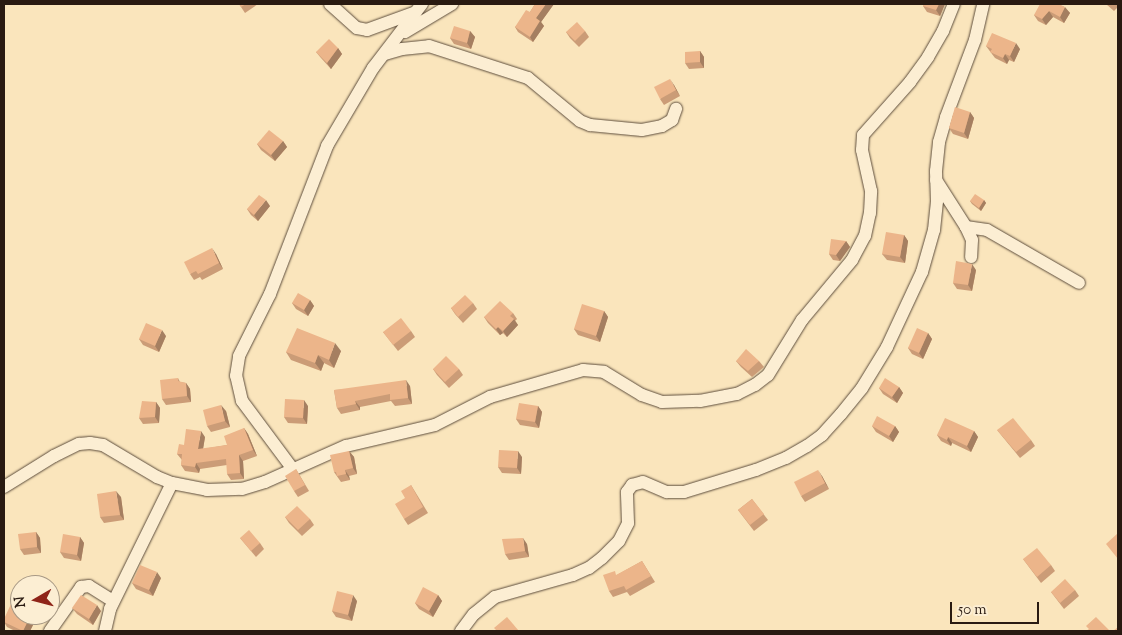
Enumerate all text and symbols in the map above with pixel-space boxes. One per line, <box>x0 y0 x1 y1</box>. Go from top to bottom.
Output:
north arrow <box>10 575 60 625</box>
scale bar <box>952 592 1041 624</box>
text: N <box>10 595 32 609</box>
text: 50 m <box>958 600 987 621</box>

